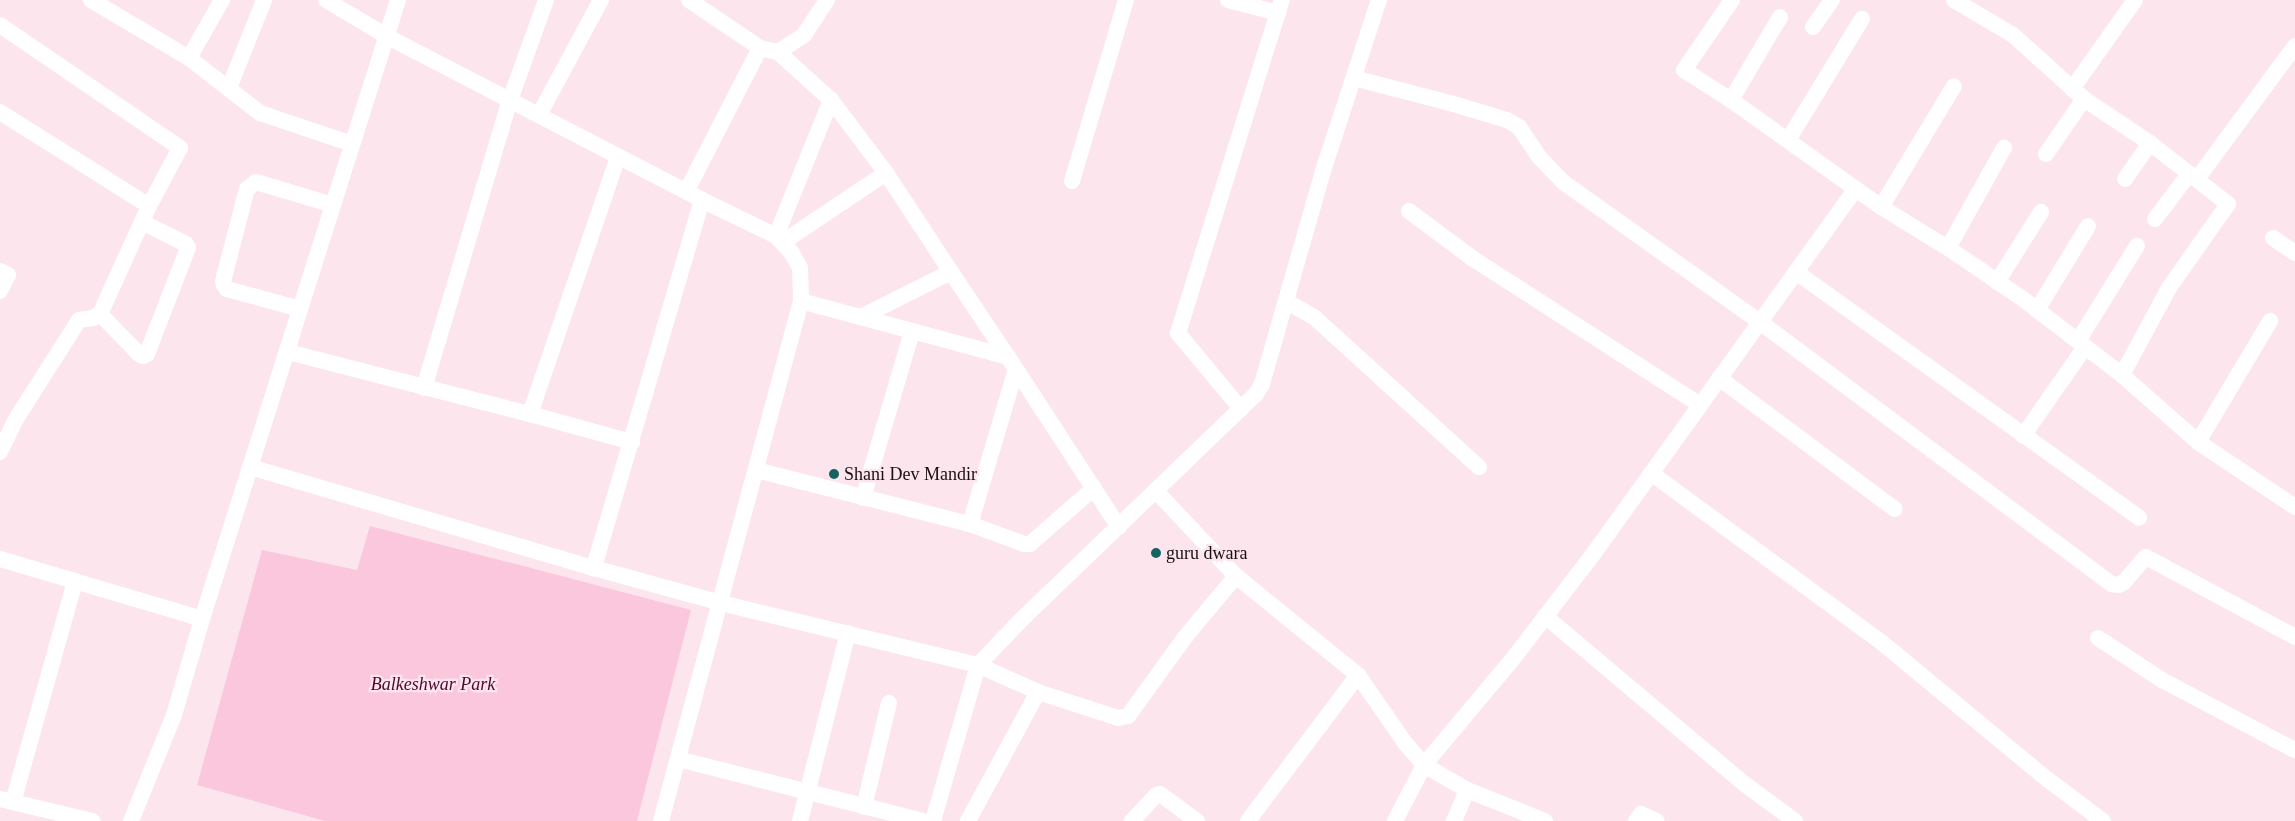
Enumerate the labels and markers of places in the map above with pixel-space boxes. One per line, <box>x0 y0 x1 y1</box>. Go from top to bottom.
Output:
place label: Shani Dev Mandir <box>844 463 977 485</box>
marker: Shani Dev Mandir <box>828 468 840 480</box>
place label: guru dwara <box>1166 542 1247 564</box>
marker: guru dwara <box>1150 547 1162 559</box>

